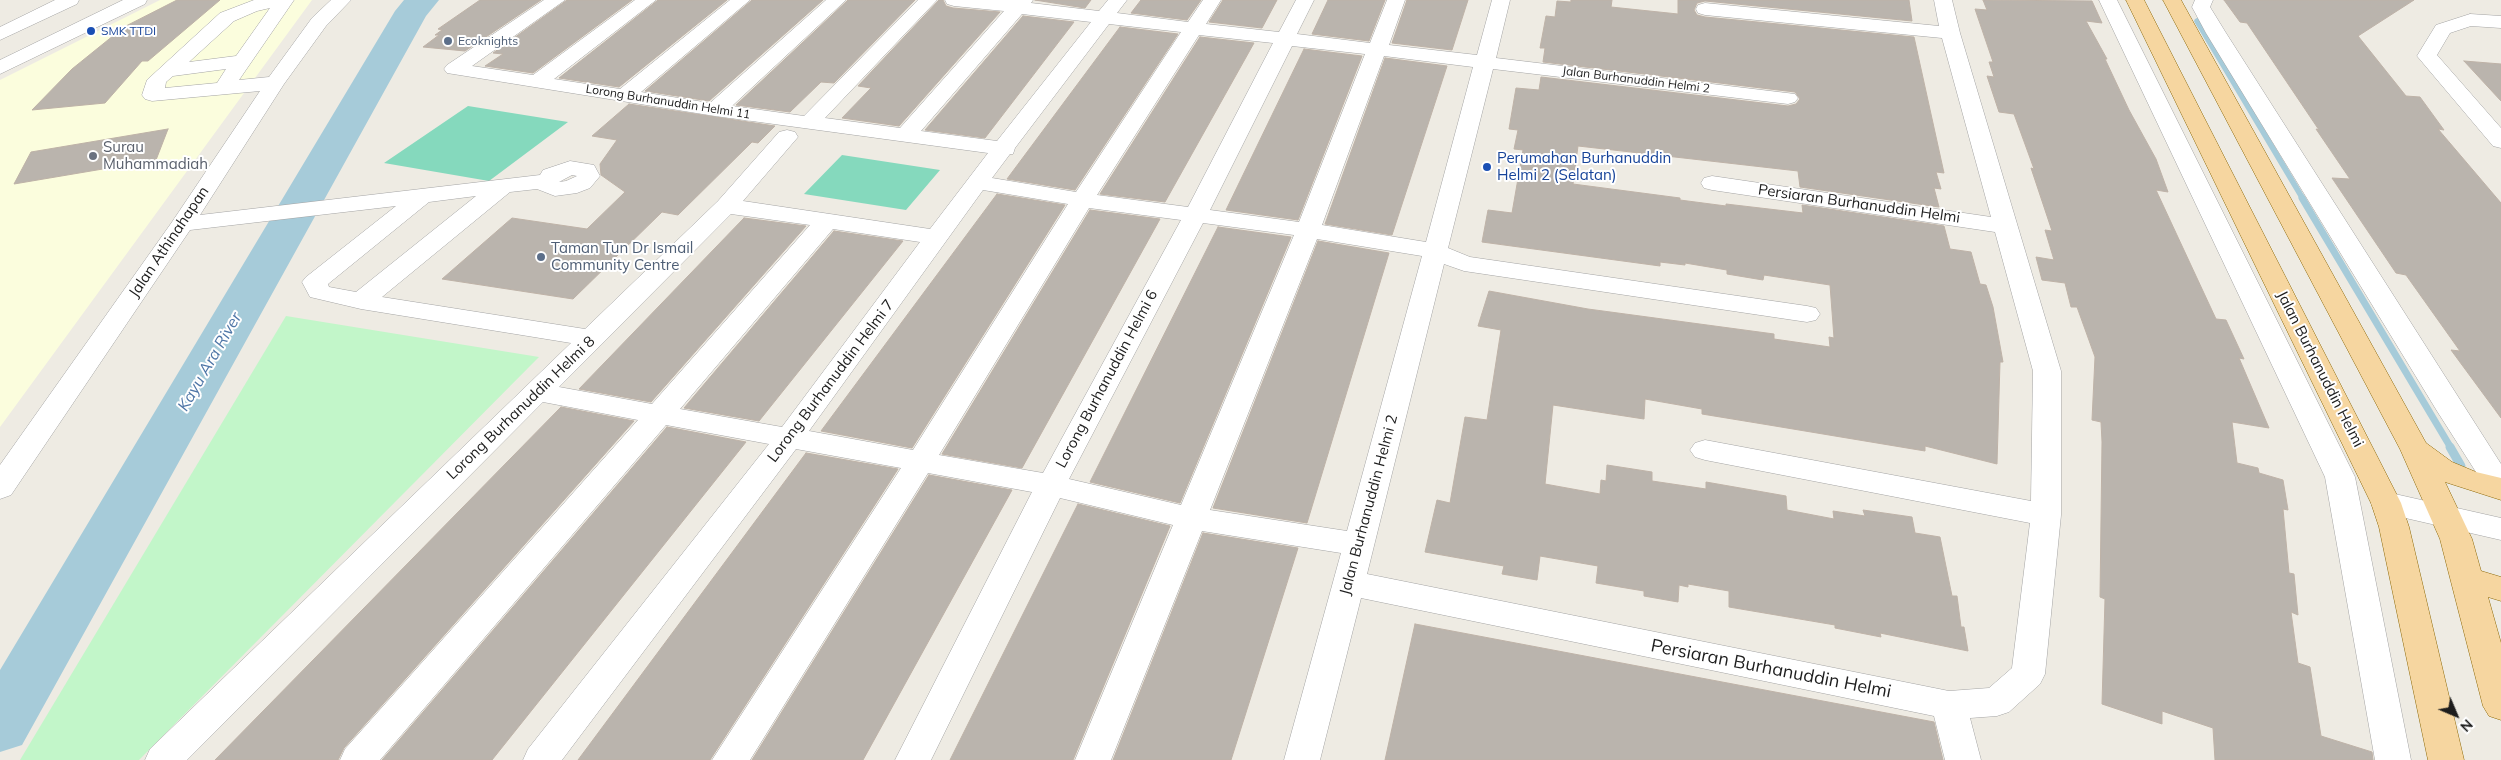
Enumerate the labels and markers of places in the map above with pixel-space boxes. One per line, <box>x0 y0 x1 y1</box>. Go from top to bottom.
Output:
place label: SMK TTDI <box>101 24 156 38</box>
marker: SMK TTDI <box>85 25 97 37</box>
place label: Ecoknights <box>458 34 518 48</box>
marker: Ecoknights <box>442 35 454 47</box>
place label: Surau Muhammadiah <box>103 138 208 173</box>
place label: Perumahan Burhanuddin Helmi 2 (Selatan) <box>1497 149 1671 184</box>
marker: Surau Muhammadiah <box>87 150 99 162</box>
marker: Perumahan Burhanuddin Helmi 2 (Selatan) <box>1481 161 1493 173</box>
place label: Taman Tun Dr Ismail Community Centre <box>551 239 693 274</box>
marker: Taman Tun Dr Ismail Community Centre <box>535 251 547 263</box>

